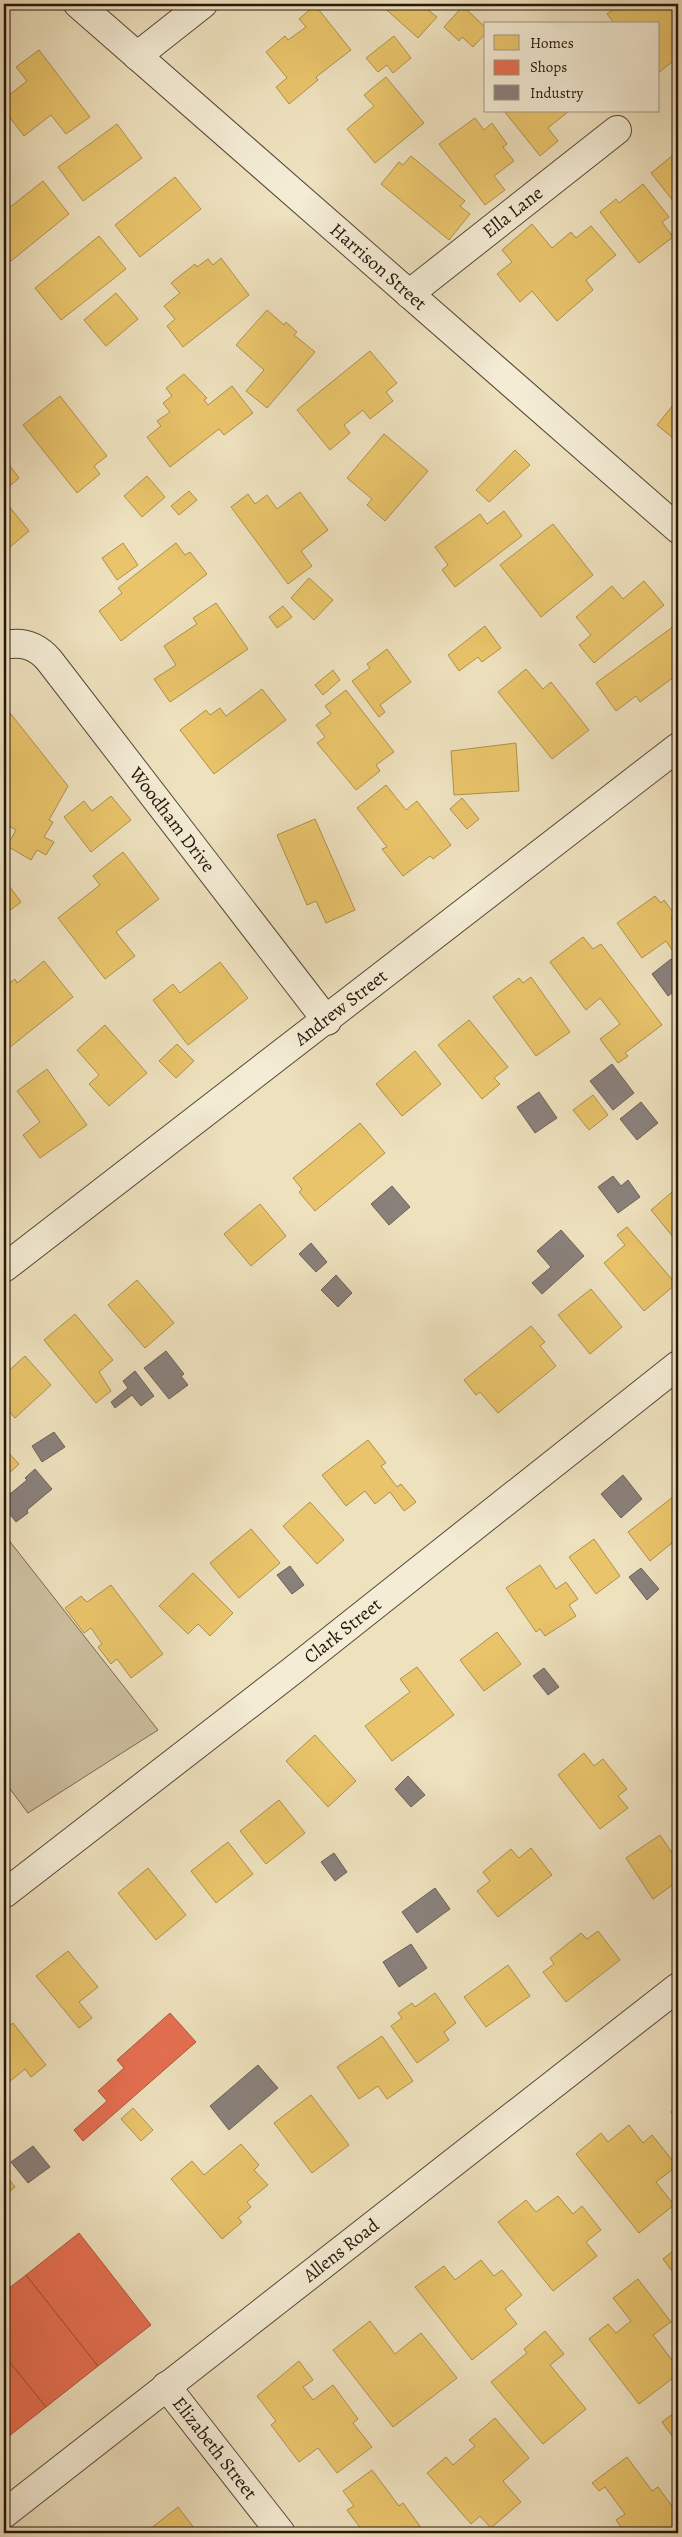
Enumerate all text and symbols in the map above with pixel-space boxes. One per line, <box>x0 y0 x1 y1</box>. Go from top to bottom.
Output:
legend <box>484 22 660 112</box>
text: Homes <box>530 33 574 53</box>
text: Shops <box>530 57 567 77</box>
text: Industry <box>530 83 584 103</box>
street label: Ella Lane <box>477 180 548 244</box>
street label: Harrison Street <box>324 217 432 316</box>
street label: Woodham Drive <box>123 761 221 878</box>
street label: Andrew Street <box>288 963 393 1052</box>
street label: Clark Street <box>298 1592 387 1670</box>
street label: Allens Road <box>297 2212 385 2289</box>
street label: Elizabeth Street <box>166 2391 263 2505</box>

